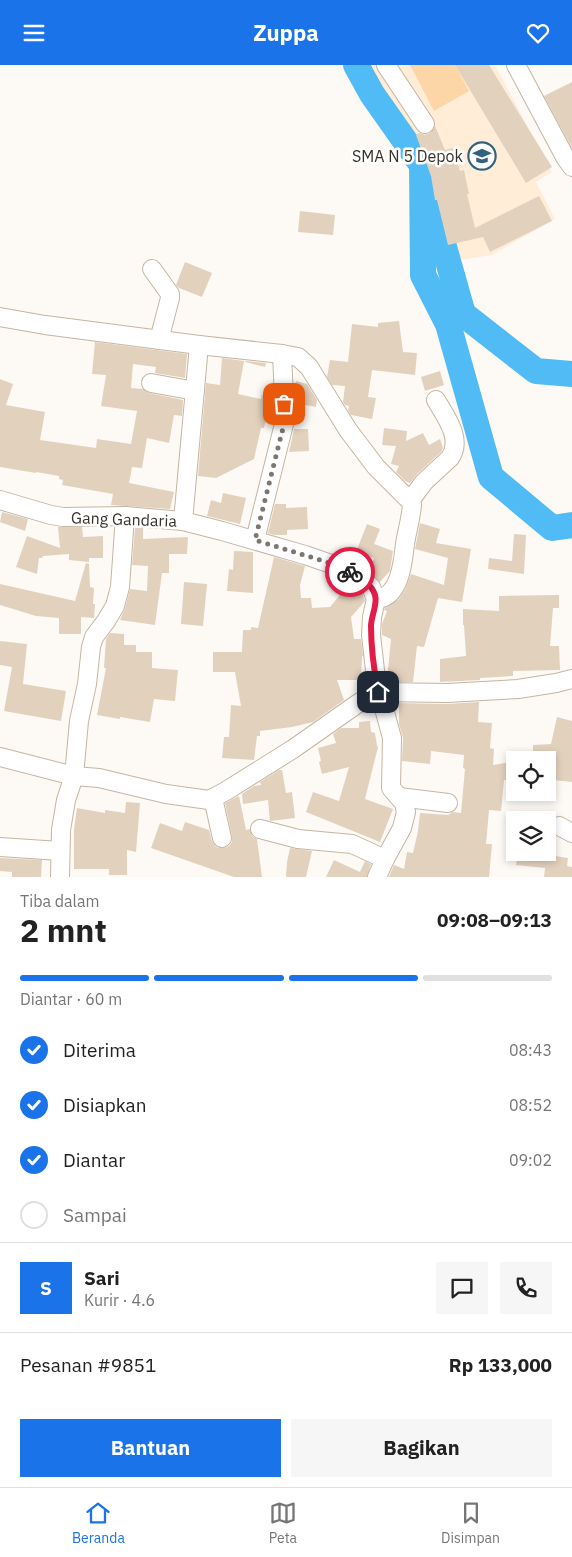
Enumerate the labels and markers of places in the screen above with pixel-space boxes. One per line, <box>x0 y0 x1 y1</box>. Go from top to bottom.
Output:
school or university icon: SMA N 5 Depok <box>467 141 497 171</box>
place label: SMA N 5 Depok <box>352 146 464 166</box>
pin <box>263 383 305 425</box>
pin <box>357 671 399 713</box>

